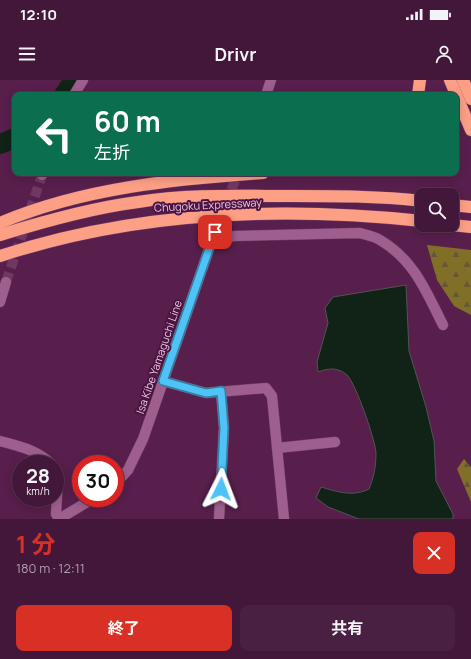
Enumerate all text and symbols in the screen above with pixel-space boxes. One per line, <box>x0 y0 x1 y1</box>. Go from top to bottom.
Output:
text: 12:10 <box>20 4 57 25</box>
text: Drivr <box>215 42 256 66</box>
icon: menu <box>16 43 38 65</box>
icon: person <box>433 43 455 65</box>
text: 60 m <box>94 102 161 140</box>
icon: left <box>28 108 80 160</box>
text: 左折 <box>94 140 130 164</box>
map controls <box>415 188 459 232</box>
button: search <box>415 188 459 232</box>
street label: Chugoku Expressway <box>154 194 263 215</box>
pin <box>198 215 232 249</box>
icon: arrive <box>204 221 226 243</box>
street label: Isa Kibe Yamaguchi Line <box>132 297 185 416</box>
speed limit sign: 30 <box>72 455 124 507</box>
text: 28 <box>26 462 50 489</box>
position arrow <box>200 468 242 510</box>
text: km/h <box>26 484 50 498</box>
text: 1 分 <box>16 527 55 560</box>
button: close <box>413 532 455 574</box>
text: 180 m · 12:11 <box>16 559 85 577</box>
button: 終了 <box>16 605 232 651</box>
button: 共有 <box>240 605 455 651</box>

